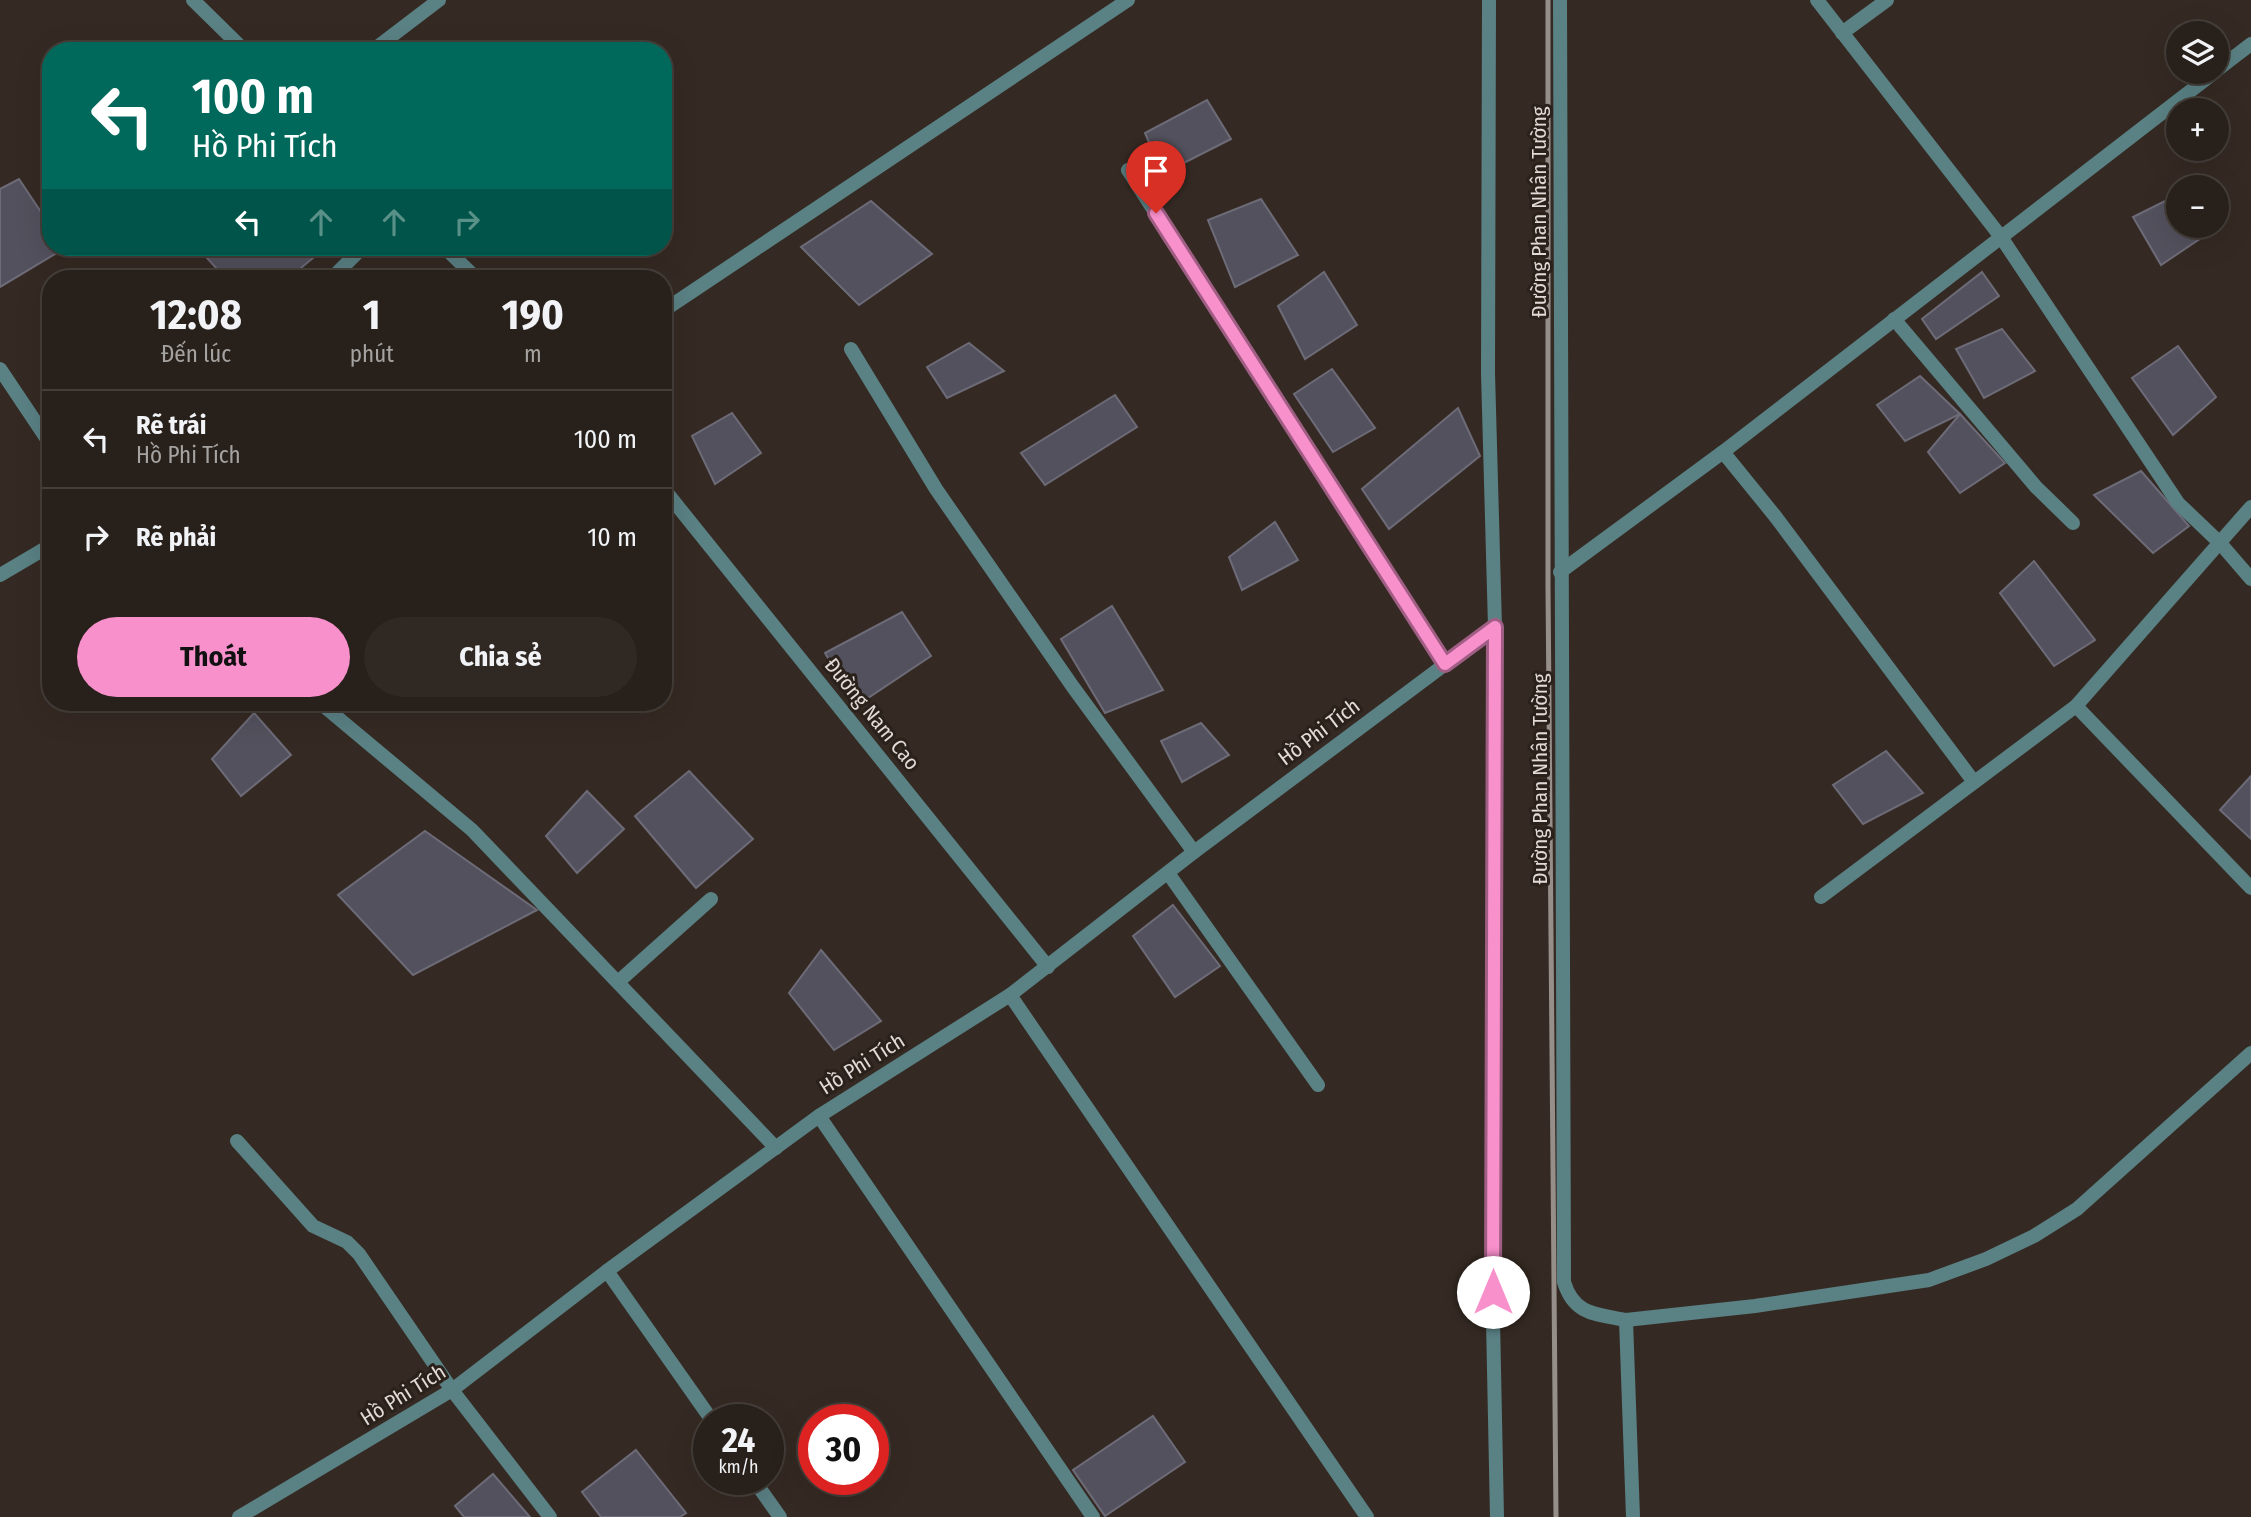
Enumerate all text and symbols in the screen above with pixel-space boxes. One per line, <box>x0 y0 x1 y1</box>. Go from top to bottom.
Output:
map controls <box>2166 21 2229 238</box>
button: layers <box>2166 21 2229 84</box>
text: 100 m <box>192 67 314 126</box>
icon: left <box>77 70 168 161</box>
button: + <box>2166 98 2229 161</box>
street label: Đường Phan Nhân Tường <box>1526 106 1552 318</box>
text: Hồ Phi Tích <box>192 127 338 165</box>
pin <box>1126 141 1186 213</box>
icon: arrive <box>1137 152 1175 190</box>
button: − <box>2166 175 2229 238</box>
icon: left <box>229 203 267 241</box>
icon: ahead <box>302 203 340 241</box>
icon: ahead <box>375 203 413 241</box>
icon: right <box>448 203 486 241</box>
text: 12:08 <box>150 290 242 340</box>
text: 1 <box>363 290 381 340</box>
text: 190 <box>502 290 564 340</box>
text: Đến lúc <box>161 340 231 368</box>
text: phút <box>350 340 394 368</box>
text: m <box>524 340 542 368</box>
text: Rẽ trái <box>136 410 206 441</box>
icon: left <box>77 420 115 458</box>
text: 100 m <box>574 424 637 455</box>
text: Hồ Phi Tích <box>136 441 241 469</box>
icon: right <box>77 518 115 556</box>
text: Rẽ phải <box>136 522 216 553</box>
text: 10 m <box>587 522 637 553</box>
button: Thoát <box>77 617 350 697</box>
button: Chia sẻ <box>364 617 637 697</box>
street label: Đường Nam Cao <box>819 653 925 775</box>
street label: Đường Phan Nhân Tường <box>1527 673 1553 885</box>
street label: Hồ Phi Tích <box>1273 693 1365 771</box>
street label: Hồ Phi Tích <box>815 1028 909 1100</box>
position arrow <box>1456 1255 1530 1329</box>
street label: Hồ Phi Tích <box>356 1359 450 1431</box>
speed limit sign: 30 <box>798 1404 889 1495</box>
text: 24 <box>722 1419 755 1461</box>
text: km/h <box>718 1456 759 1478</box>

